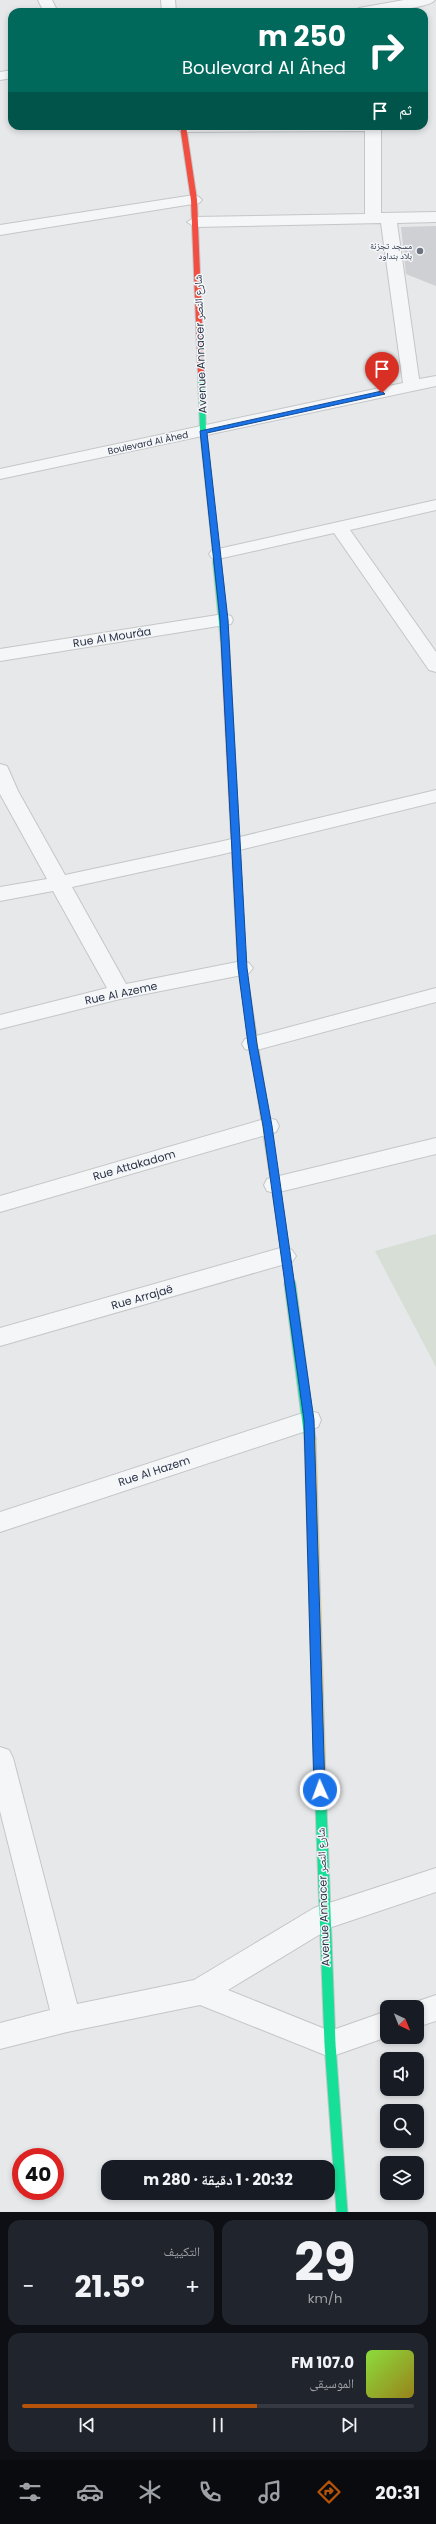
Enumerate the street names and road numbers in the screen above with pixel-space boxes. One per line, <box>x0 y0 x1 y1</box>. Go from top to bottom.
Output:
street label: Avenue Annacer شارع النصر <box>190 274 210 414</box>
street label: Boulevard Al Âhed <box>107 429 189 457</box>
street label: Rue Al Mourâa <box>72 623 152 651</box>
street label: Rue Al Azeme <box>83 977 159 1009</box>
street label: Rue Attakadom <box>91 1146 177 1184</box>
street label: Rue Arrajaë <box>109 1281 175 1313</box>
street label: Rue Al Hazem <box>116 1452 192 1490</box>
street label: Avenue Annacer شارع النصر <box>313 1827 333 1967</box>

